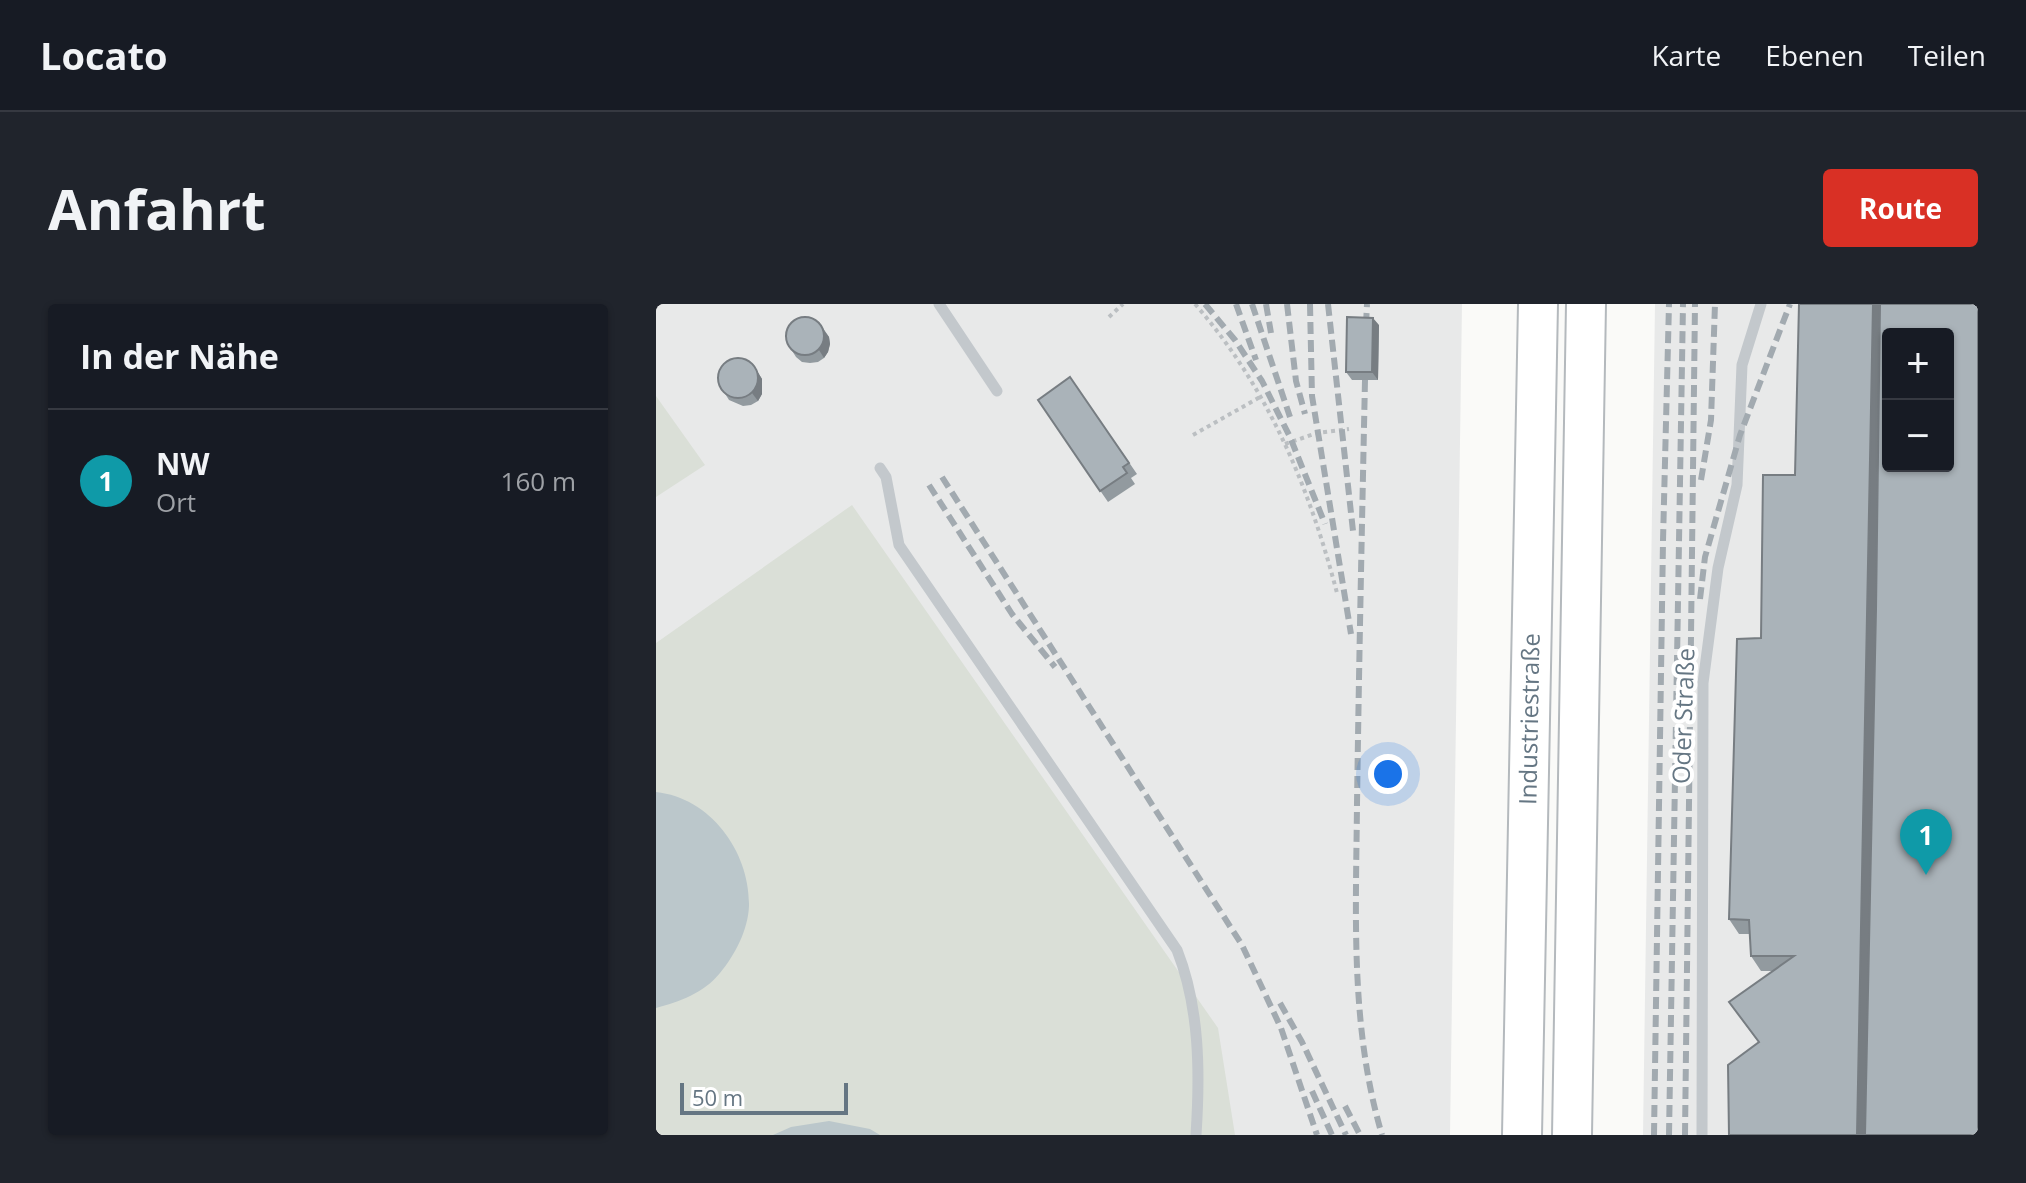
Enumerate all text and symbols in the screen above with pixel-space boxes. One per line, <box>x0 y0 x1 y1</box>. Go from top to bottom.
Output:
text: Locato <box>40 29 168 81</box>
text: Karte <box>1651 36 1721 74</box>
text: Ebenen <box>1765 36 1864 74</box>
text: Teilen <box>1908 36 1986 74</box>
button: Route <box>1823 169 1978 247</box>
text: Anfahrt <box>48 170 266 246</box>
map controls <box>1882 328 1954 472</box>
button: + <box>1882 328 1954 400</box>
text: In der Nähe <box>80 333 279 379</box>
button: − <box>1882 400 1954 472</box>
text: NW <box>156 443 209 484</box>
text: 1 <box>99 463 113 499</box>
text: 160 m <box>501 463 576 499</box>
text: Ort <box>156 484 196 520</box>
street label: Industriestraße <box>1510 633 1547 805</box>
street label: Oder Straße <box>1664 647 1701 785</box>
your location <box>1368 754 1408 794</box>
pin: 1 <box>1900 809 1952 875</box>
scale bar <box>680 1079 848 1115</box>
text: 50 m <box>692 1082 743 1112</box>

